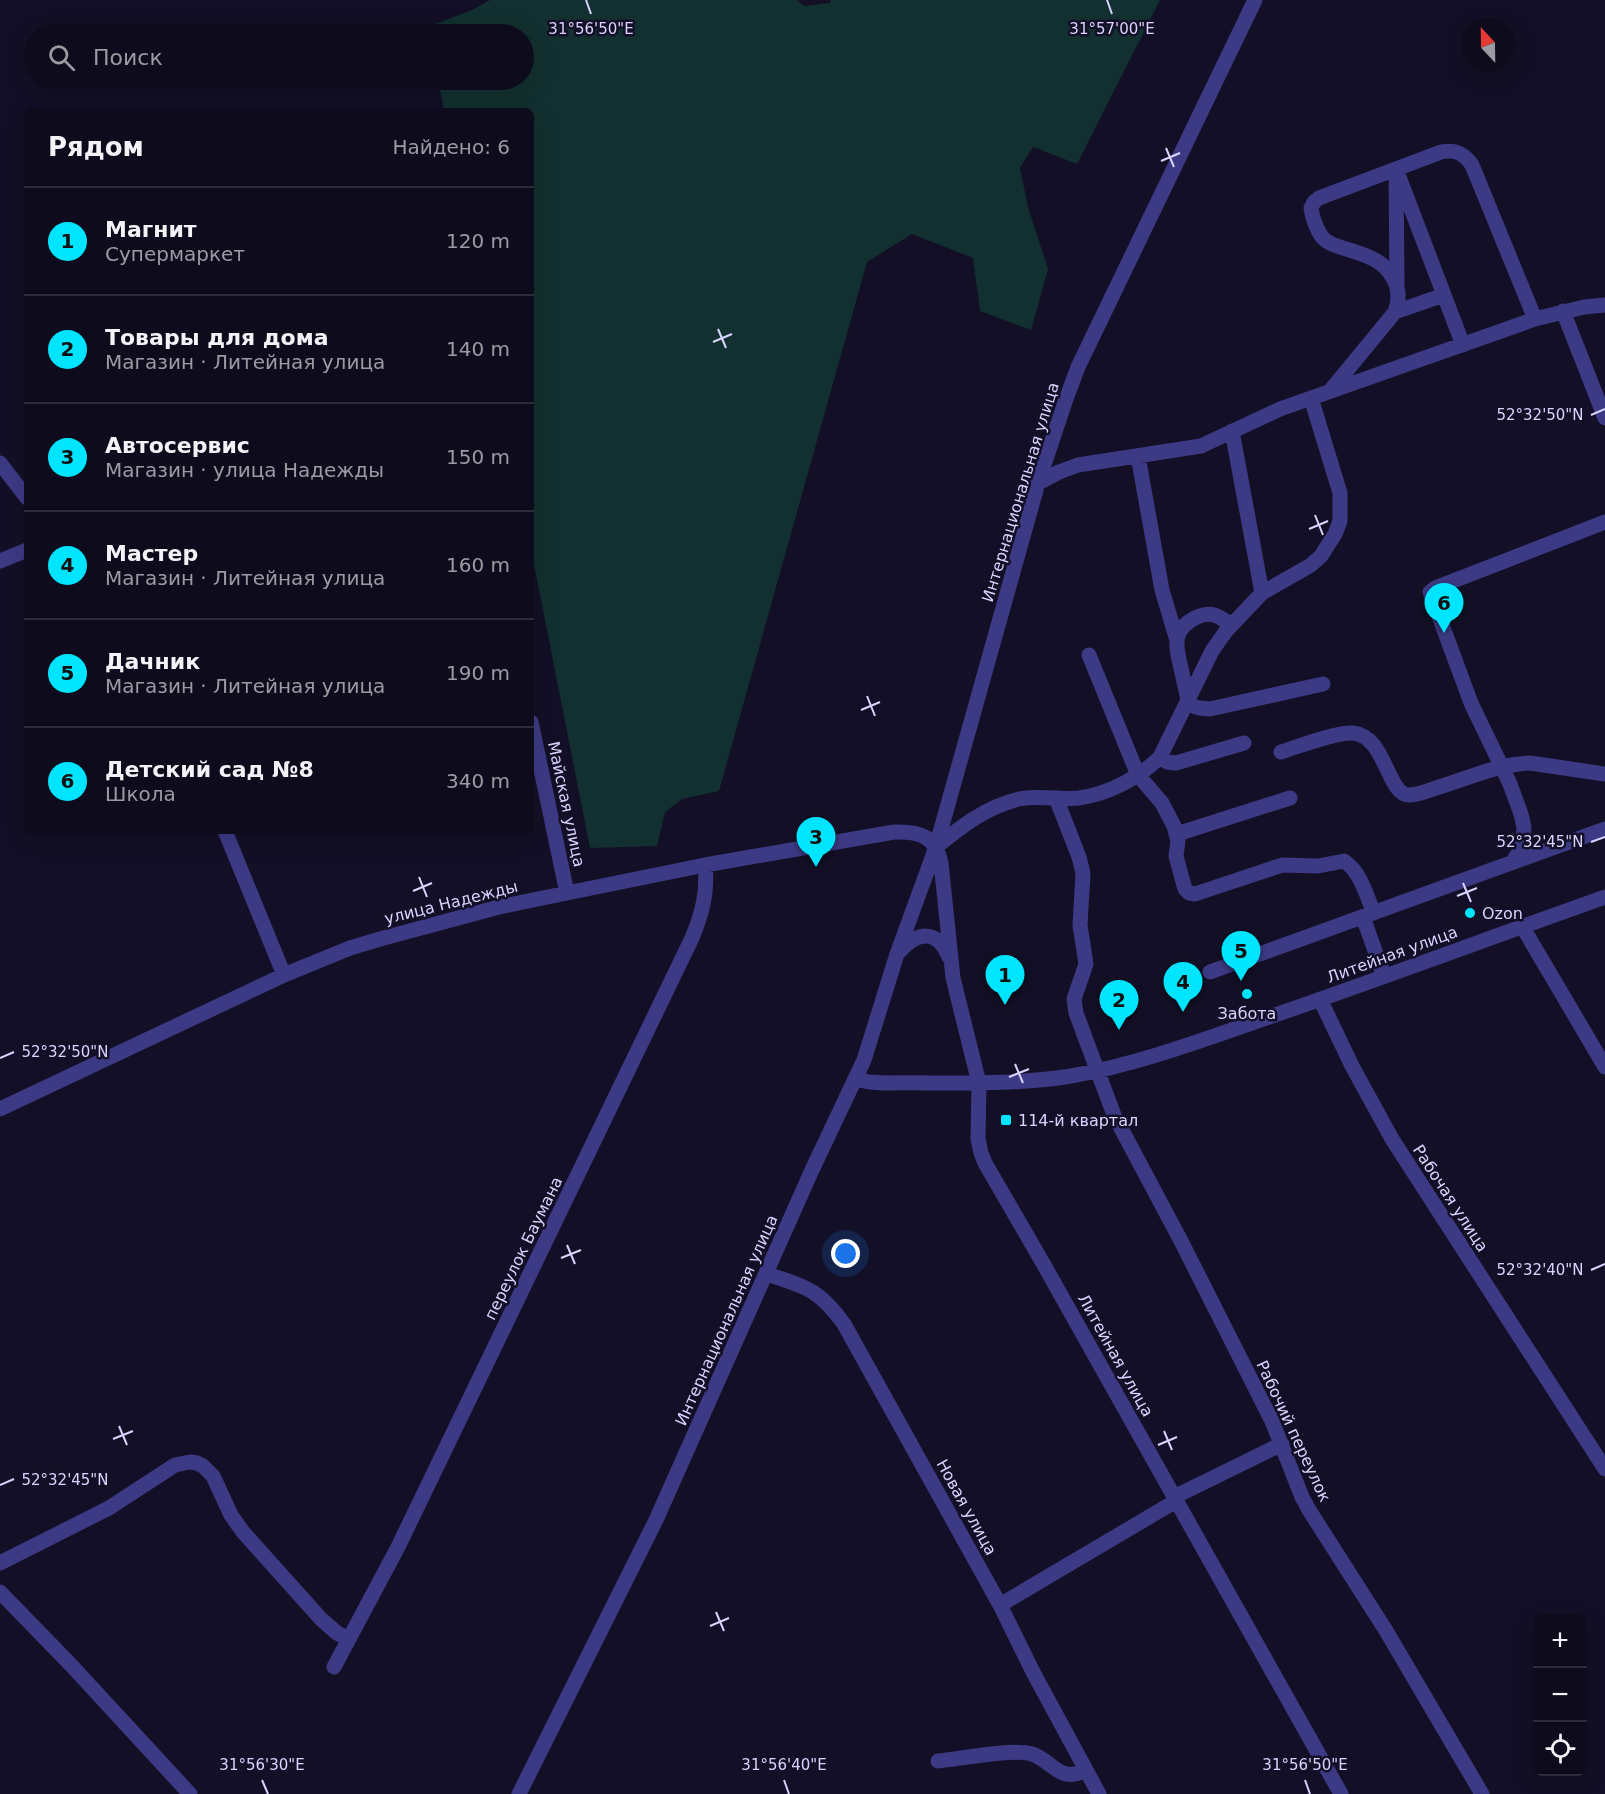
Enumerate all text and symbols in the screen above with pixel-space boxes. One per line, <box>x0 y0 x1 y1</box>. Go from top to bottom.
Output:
north arrow <box>1461 18 1515 72</box>
text: 31°56'50"E <box>548 20 634 38</box>
text: 31°57'00"E <box>1069 20 1155 38</box>
search box <box>24 24 534 90</box>
icon: search <box>45 41 78 74</box>
text: Поиск <box>93 45 163 70</box>
text: Рядом <box>48 132 144 162</box>
text: Найдено: 6 <box>392 135 510 159</box>
text: Магнит <box>105 217 197 242</box>
text: 1 <box>61 229 74 253</box>
text: 120 m <box>446 229 510 253</box>
text: Супермаркет <box>105 242 245 266</box>
text: Товары для дома <box>105 325 329 350</box>
text: 2 <box>61 337 74 361</box>
text: 140 m <box>446 337 510 361</box>
text: Магазин · Литейная улица <box>105 350 385 374</box>
street label: Интернациональная улица <box>978 380 1063 604</box>
text: 52°32'50"N <box>1496 406 1584 424</box>
text: Автосервис <box>105 433 250 458</box>
text: 3 <box>61 445 74 469</box>
text: 150 m <box>446 445 510 469</box>
text: Магазин · улица Надежды <box>105 458 384 482</box>
text: Мастер <box>105 541 198 566</box>
text: 4 <box>61 553 74 577</box>
text: 160 m <box>446 553 510 577</box>
text: Магазин · Литейная улица <box>105 566 385 590</box>
pin: 6 <box>1424 584 1464 633</box>
text: Дачник <box>105 649 200 674</box>
text: 5 <box>61 661 74 685</box>
text: 190 m <box>446 661 510 685</box>
text: Магазин · Литейная улица <box>105 674 385 698</box>
street label: Майская улица <box>544 740 589 869</box>
text: Детский сад №8 <box>105 757 314 782</box>
text: 6 <box>61 769 74 793</box>
text: 340 m <box>446 769 510 793</box>
text: Школа <box>105 782 176 806</box>
pin: 3 <box>796 818 836 867</box>
text: 52°32'45"N <box>1496 833 1584 851</box>
street label: улица Надежды <box>382 877 520 928</box>
place label: Ozon <box>1482 904 1523 923</box>
marker: Ozon <box>1463 906 1477 920</box>
street label: Литейная улица <box>1324 922 1460 987</box>
pin: 5 <box>1222 932 1260 981</box>
pin: 1 <box>986 956 1024 1005</box>
pin: 4 <box>1164 962 1202 1012</box>
pin: 2 <box>1100 980 1138 1030</box>
marker: Забота <box>1240 987 1254 1001</box>
place label: Забота <box>1218 1004 1276 1023</box>
text: 52°32'50"N <box>21 1043 109 1061</box>
place label: 114-й квартал <box>1018 1111 1138 1130</box>
marker: 114-й квартал <box>999 1113 1013 1127</box>
street label: Рабочая улица <box>1409 1141 1492 1255</box>
street label: переулок Баумана <box>481 1174 566 1323</box>
street label: Интернациональная улица <box>671 1212 782 1429</box>
your location <box>831 1239 860 1268</box>
text: 52°32'40"N <box>1496 1261 1584 1279</box>
street label: Литейная улица <box>1074 1290 1157 1420</box>
street label: Рабочий переулок <box>1252 1357 1335 1505</box>
street label: Новая улица <box>932 1456 1001 1558</box>
text: 52°32'45"N <box>21 1471 109 1489</box>
map controls <box>1533 1614 1587 1776</box>
button: + <box>1533 1614 1587 1668</box>
button: − <box>1533 1668 1587 1722</box>
button: locate <box>1533 1722 1587 1776</box>
text: 31°56'30"E <box>219 1756 305 1774</box>
text: 31°56'40"E <box>741 1756 827 1774</box>
text: 31°56'50"E <box>1262 1756 1348 1774</box>

